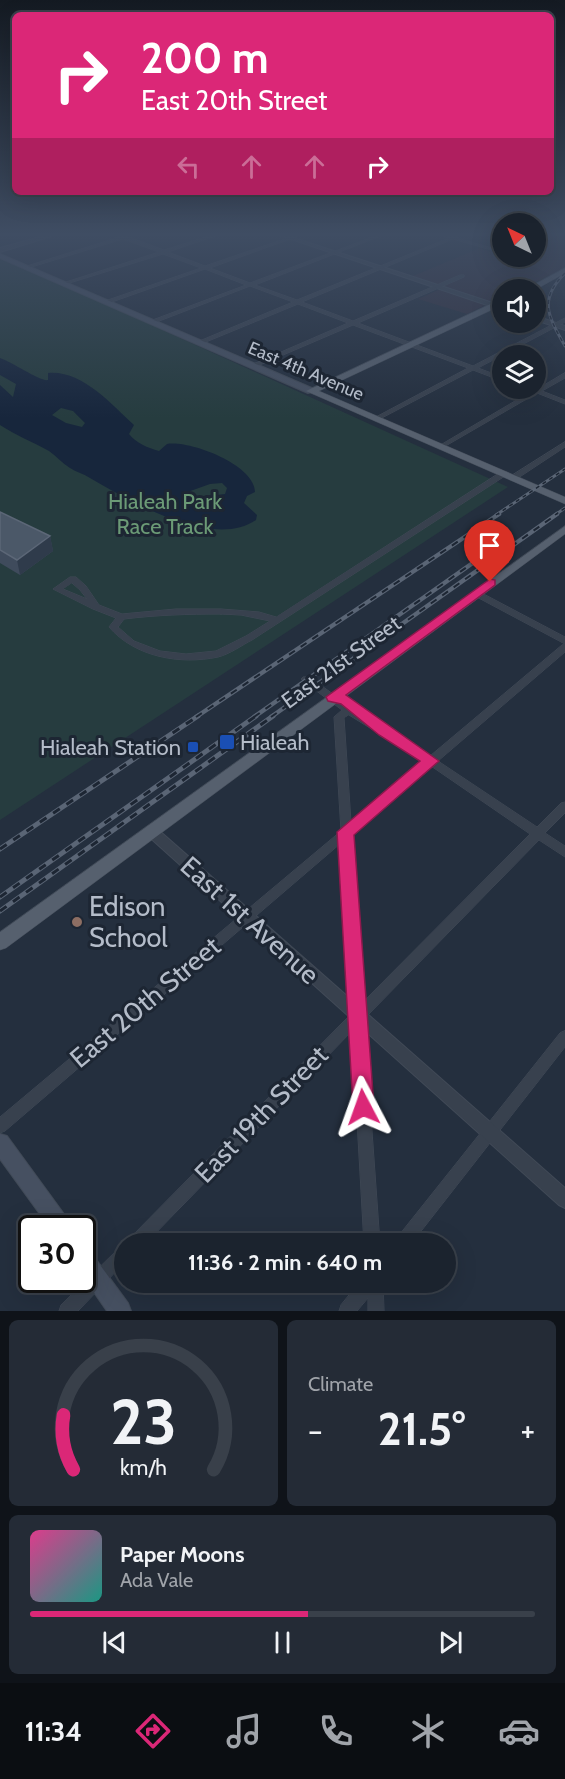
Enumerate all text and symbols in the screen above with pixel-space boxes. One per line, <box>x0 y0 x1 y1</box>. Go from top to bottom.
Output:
text: 200 m <box>141 32 268 84</box>
icon: right <box>42 36 120 114</box>
text: East 20th Street <box>141 84 327 117</box>
icon: left <box>172 150 205 183</box>
icon: ahead <box>235 150 268 183</box>
icon: ahead <box>298 150 331 183</box>
icon: right <box>361 150 394 183</box>
north arrow <box>492 213 546 267</box>
map controls <box>492 213 546 399</box>
button: sound <box>492 279 546 333</box>
street label: East 4th Avenue <box>245 337 367 405</box>
button: layers <box>492 345 546 399</box>
park label: Hialeah Park Race Track <box>108 488 222 540</box>
pin <box>464 520 515 582</box>
icon: arrive <box>473 529 506 562</box>
street label: East 21st Street <box>276 609 406 714</box>
place label: Hialeah <box>240 729 309 756</box>
marker: Hialeah <box>218 733 236 751</box>
place label: Hialeah Station <box>40 734 181 761</box>
marker: Hialeah Station <box>186 740 200 754</box>
street label: East 1st Avenue <box>174 849 326 991</box>
place label: Edison School <box>89 890 168 954</box>
marker: Edison School <box>70 915 84 929</box>
street label: East 20th Street <box>63 929 227 1075</box>
street label: East 19th Street <box>187 1039 335 1189</box>
position arrow <box>331 1075 395 1139</box>
speed limit sign: 30 <box>18 1215 96 1293</box>
text: 11:36 · 2 min · 640 m <box>188 1249 382 1276</box>
text: Climate <box>308 1372 373 1396</box>
text: 23 <box>110 1384 177 1460</box>
text: 21.5° <box>378 1402 465 1456</box>
text: − <box>308 1410 323 1450</box>
text: + <box>520 1410 535 1450</box>
text: km/h <box>120 1454 167 1480</box>
text: Paper Moons <box>120 1541 244 1568</box>
text: Ada Vale <box>120 1568 193 1592</box>
icon: previous <box>98 1626 131 1659</box>
icon: pause <box>266 1626 299 1659</box>
icon: next <box>434 1626 467 1659</box>
icon: directions <box>132 1710 174 1752</box>
icon: music <box>223 1710 265 1752</box>
icon: phone <box>315 1710 357 1752</box>
icon: climate <box>407 1710 449 1752</box>
icon: car <box>498 1710 540 1752</box>
text: 11:34 <box>25 1715 82 1748</box>

